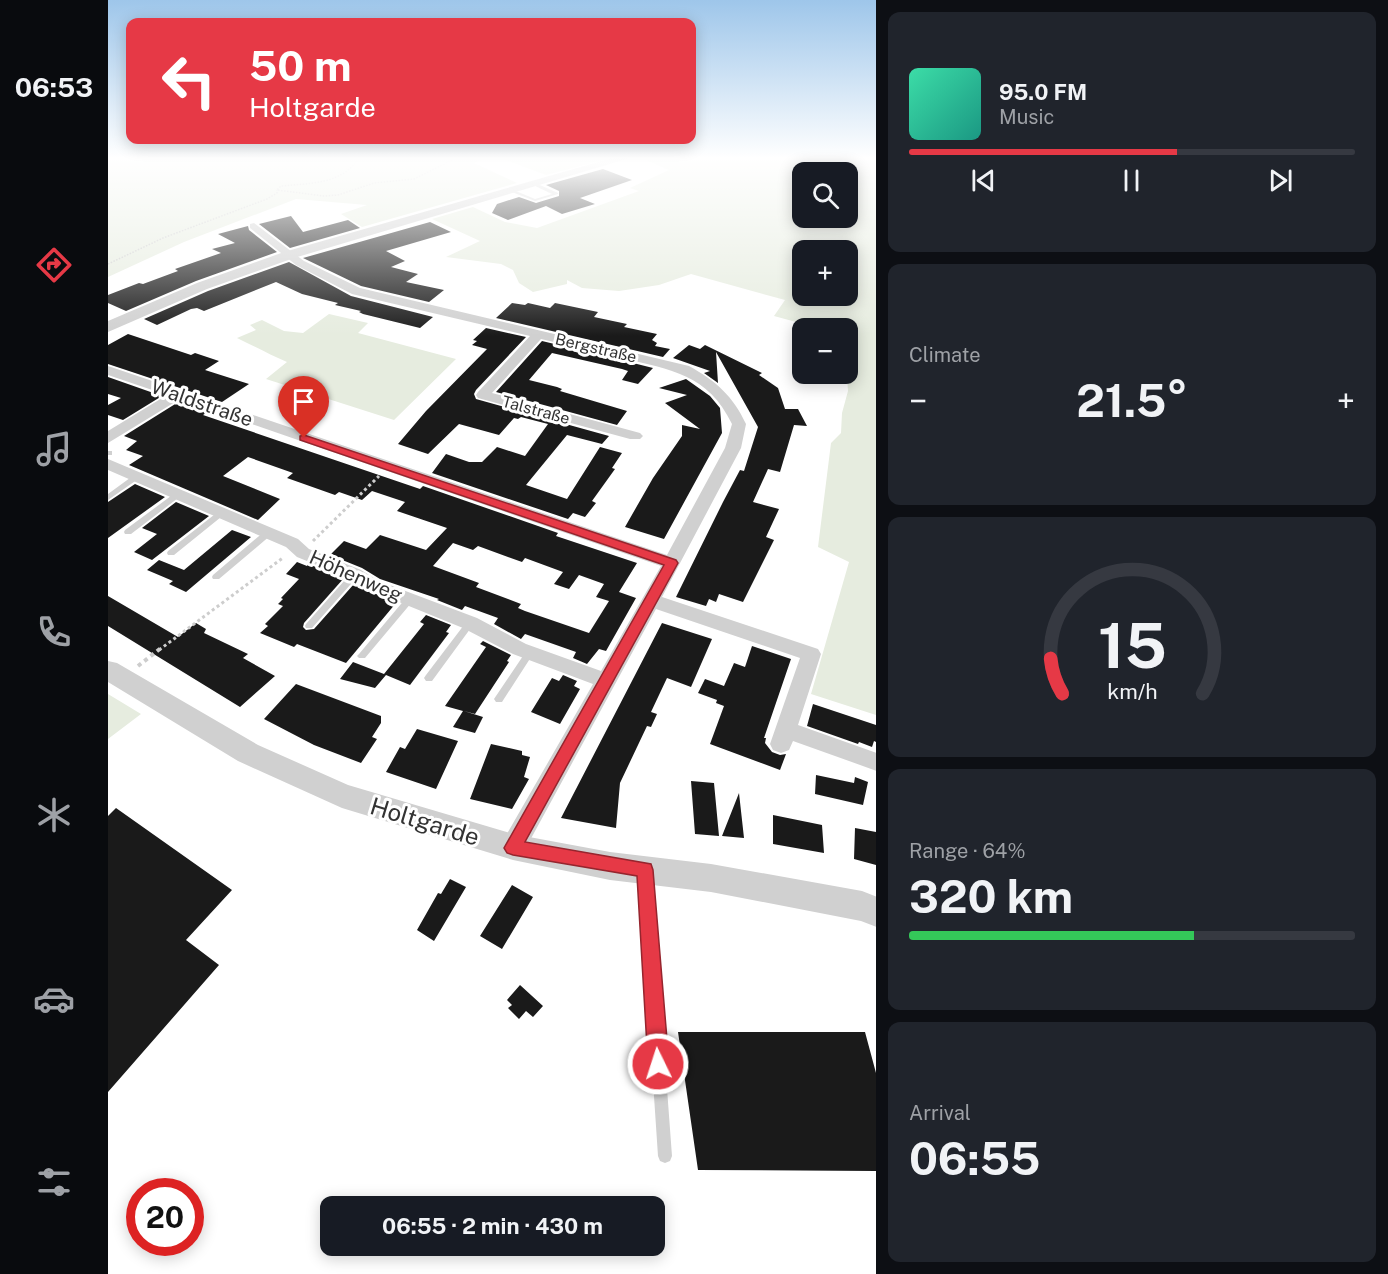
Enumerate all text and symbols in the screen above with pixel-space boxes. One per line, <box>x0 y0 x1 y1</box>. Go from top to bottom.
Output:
text: 50 m <box>249 41 352 90</box>
icon: left <box>150 42 228 120</box>
text: 06:53 <box>15 71 93 103</box>
text: 95.0 FM <box>999 79 1087 105</box>
text: Holtgarde <box>249 91 376 123</box>
text: Music <box>999 105 1054 129</box>
map controls <box>792 162 858 384</box>
button: search <box>792 162 858 228</box>
icon: previous <box>967 164 1000 197</box>
icon: pause <box>1115 164 1148 197</box>
icon: next <box>1264 164 1297 197</box>
button: + <box>792 240 858 306</box>
icon: directions <box>33 244 75 286</box>
button: − <box>792 318 858 384</box>
street label: Bergstraße <box>553 329 639 367</box>
text: Climate <box>909 343 981 367</box>
street label: Waldstraße <box>148 374 256 432</box>
text: 21.5° <box>1076 374 1188 427</box>
pin <box>278 376 329 438</box>
text: − <box>909 382 927 420</box>
text: + <box>1337 382 1355 420</box>
icon: arrive <box>287 385 320 418</box>
street label: Talstraße <box>500 392 572 428</box>
icon: music <box>33 428 75 470</box>
street label: Höhenweg <box>306 545 406 607</box>
text: 15 <box>1098 609 1166 682</box>
icon: phone <box>33 611 75 653</box>
text: km/h <box>1107 679 1157 704</box>
street label: Holtgarde <box>367 791 483 851</box>
icon: climate <box>33 794 75 836</box>
text: Range · 64% <box>909 839 1026 863</box>
text: 320 km <box>909 870 1073 923</box>
icon: car <box>33 978 75 1020</box>
position arrow <box>626 1032 690 1096</box>
text: Arrival <box>909 1101 971 1125</box>
text: 06:55 <box>909 1132 1040 1185</box>
icon: filters <box>33 1161 75 1203</box>
speed limit sign: 20 <box>126 1178 204 1256</box>
text: 06:55 · 2 min · 430 m <box>382 1213 603 1239</box>

